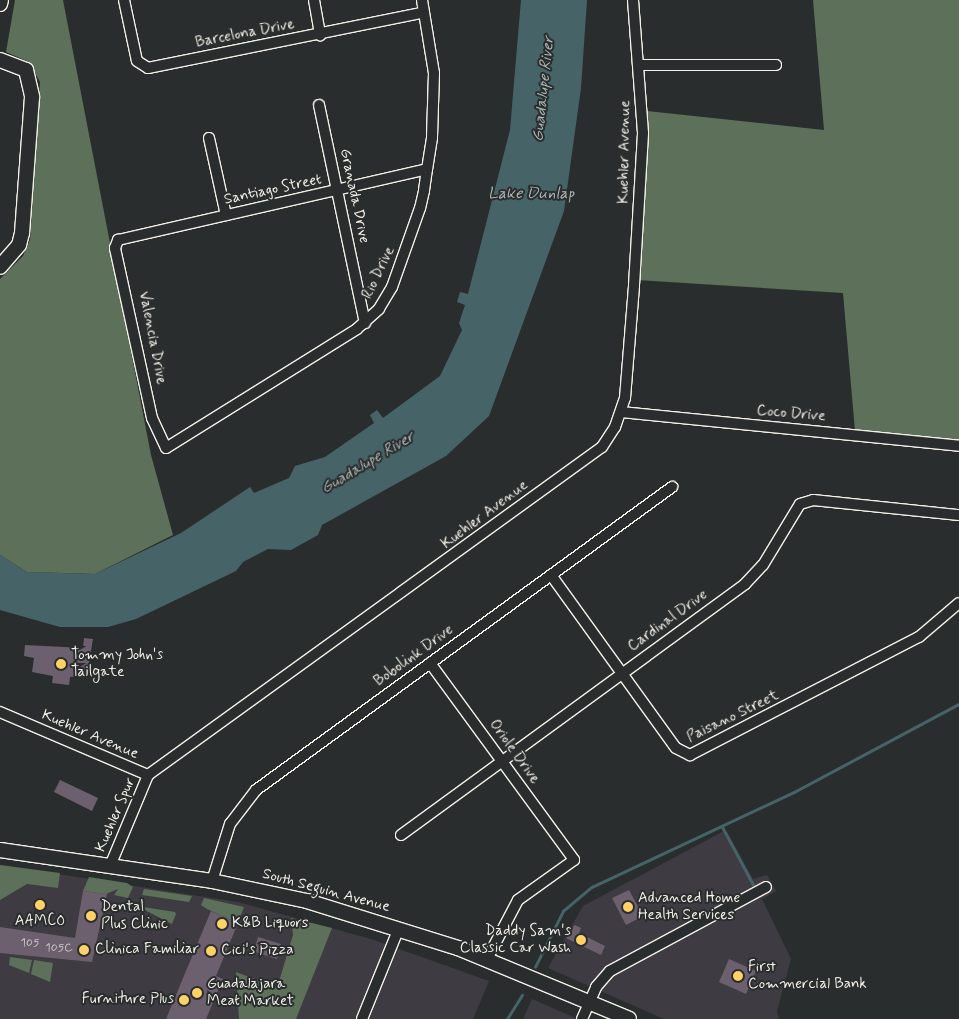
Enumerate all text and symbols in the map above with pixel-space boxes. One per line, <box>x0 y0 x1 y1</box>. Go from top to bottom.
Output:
street label: Barcelona Drive <box>195 16 295 52</box>
water label: Guadalupe River <box>529 35 559 143</box>
street label: Kuehler Avenue <box>615 102 635 202</box>
street label: Granada Drive <box>335 147 373 245</box>
street label: Santiago Street <box>221 171 325 209</box>
water label: Lake Dunlap <box>489 184 573 204</box>
street label: Rio Drive <box>359 244 399 302</box>
street label: Valencia Drive <box>134 290 170 386</box>
street label: Coco Drive <box>757 402 825 426</box>
water label: Guadalupe River <box>317 427 419 499</box>
street label: Kuehler Avenue <box>440 478 530 552</box>
street label: Cardinal Drive <box>625 586 711 656</box>
street label: Bobolink Drive <box>371 622 457 690</box>
place label: Tommy John's Tailgate <box>71 646 170 681</box>
marker: Tommy John's Tailgate <box>55 658 67 670</box>
street label: Paisano Street <box>684 687 782 747</box>
street label: Kuehler Avenue <box>41 707 139 763</box>
street label: Oriole Drive <box>485 717 543 787</box>
street label: Kuehler Spur <box>92 774 140 856</box>
street label: South Seguin Avenue <box>260 865 392 917</box>
place label: Advanced Home Health Services <box>638 889 743 924</box>
place label: Dental Plus Clinic <box>101 898 168 933</box>
marker: AAMCO <box>34 899 46 911</box>
marker: Advanced Home Health Services <box>622 901 634 913</box>
marker: Dental Plus Clinic <box>85 910 97 922</box>
place label: AAMCO <box>15 913 65 931</box>
place label: K&B Liquors <box>232 915 310 933</box>
marker: K&B Liquors <box>216 918 228 930</box>
place label: Daddy Sam's Classic Car Wash <box>459 922 571 957</box>
marker: Daddy Sam's Classic Car Wash <box>575 934 587 946</box>
house number: 105 <box>21 937 39 951</box>
place label: Clinica Familiar <box>95 941 199 959</box>
house number: 105C <box>45 942 73 956</box>
place label: Cici's Pizza <box>221 942 294 960</box>
marker: Clinica Familiar <box>77 943 91 957</box>
marker: Cici's Pizza <box>205 945 217 957</box>
place label: First Commercial Bank <box>748 958 867 993</box>
marker: First Commercial Bank <box>732 970 744 982</box>
place label: Guadalajara Meat Market <box>207 975 294 1010</box>
marker: Guadalajara Meat Market <box>191 987 203 999</box>
place label: Furniture Plus <box>80 991 174 1009</box>
marker: Furniture Plus <box>178 994 190 1006</box>

